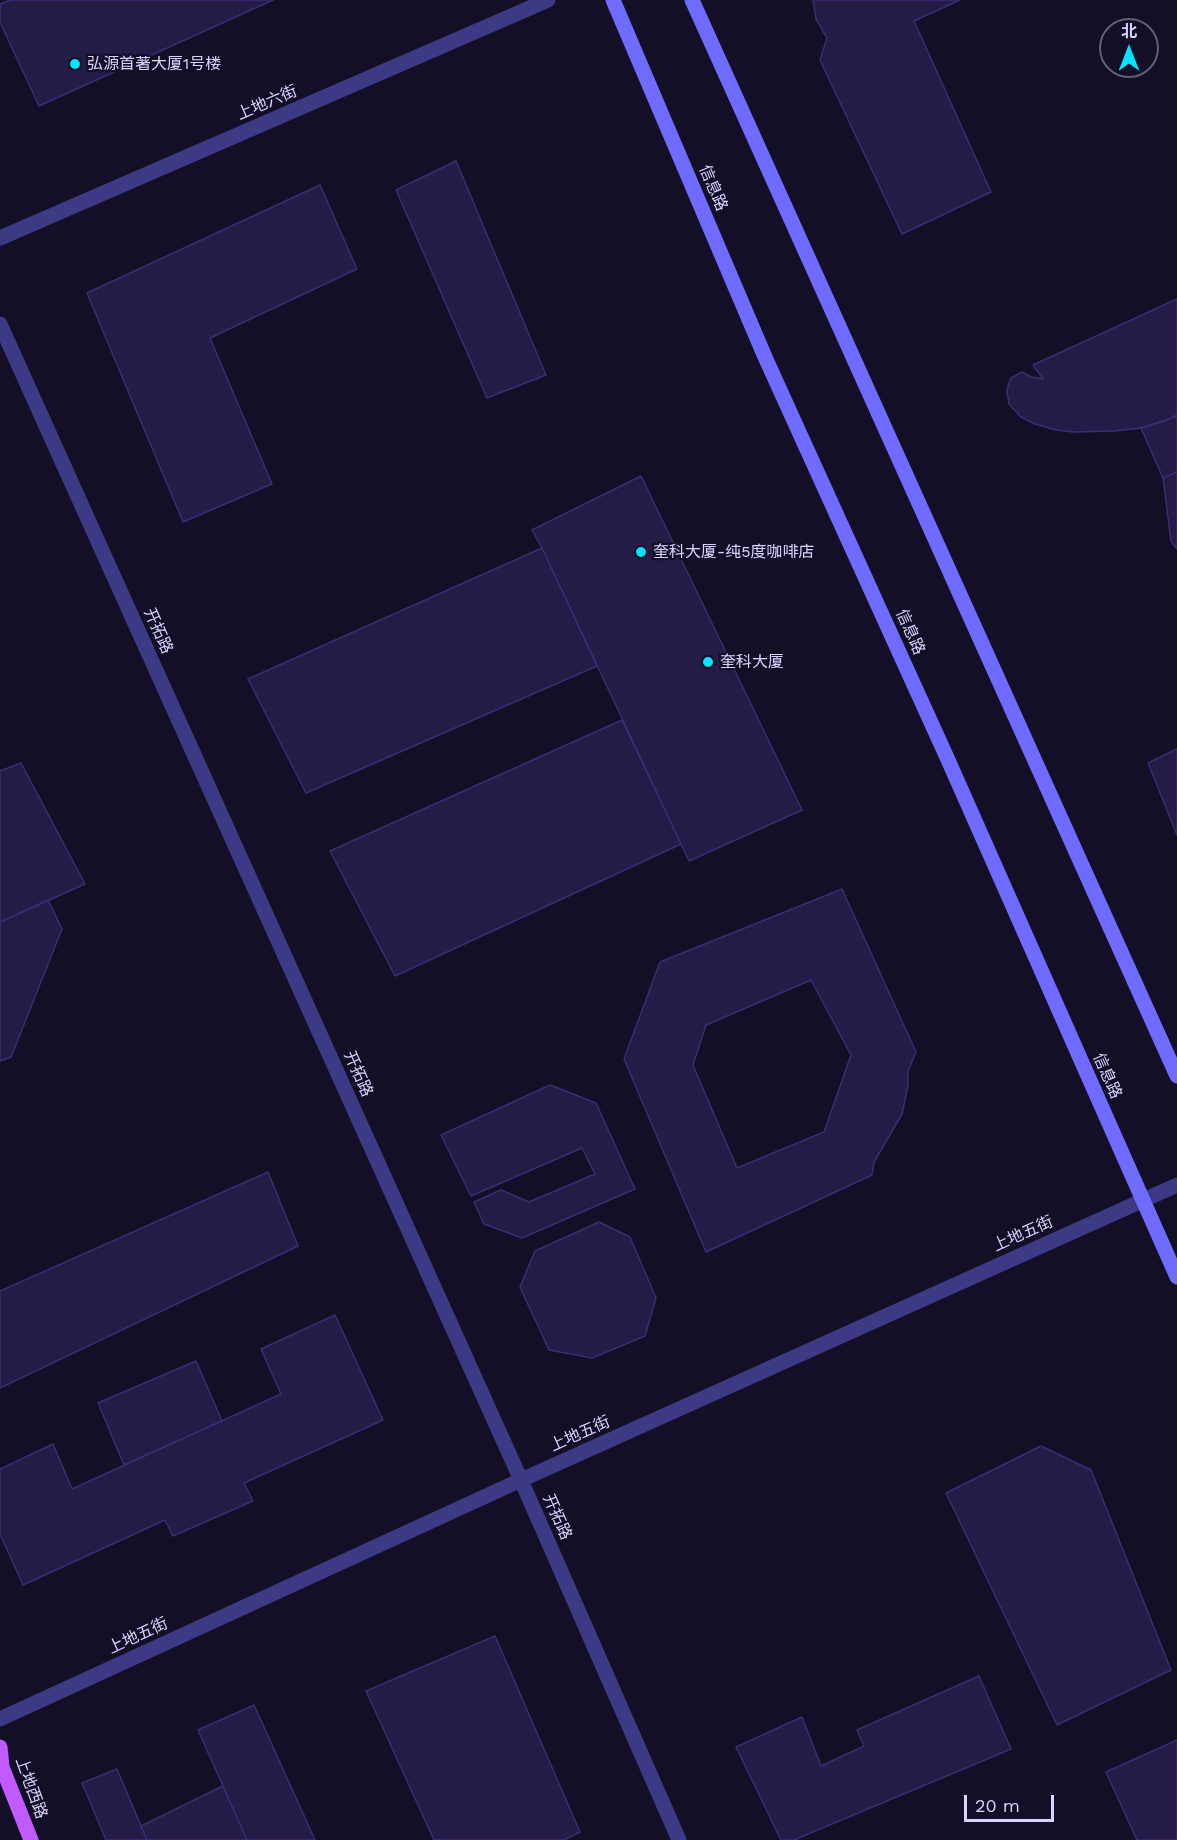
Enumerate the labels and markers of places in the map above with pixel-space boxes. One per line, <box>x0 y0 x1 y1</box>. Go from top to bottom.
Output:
place label: 弘源首著大厦1号楼 <box>87 54 221 74</box>
marker: 弘源首著大厦1号楼 <box>68 57 82 71</box>
place label: 奎科大厦-纯5度咖啡店 <box>653 542 814 562</box>
marker: 奎科大厦-纯5度咖啡店 <box>634 545 648 559</box>
place label: 奎科大厦 <box>720 652 784 672</box>
marker: 奎科大厦 <box>701 655 715 669</box>

